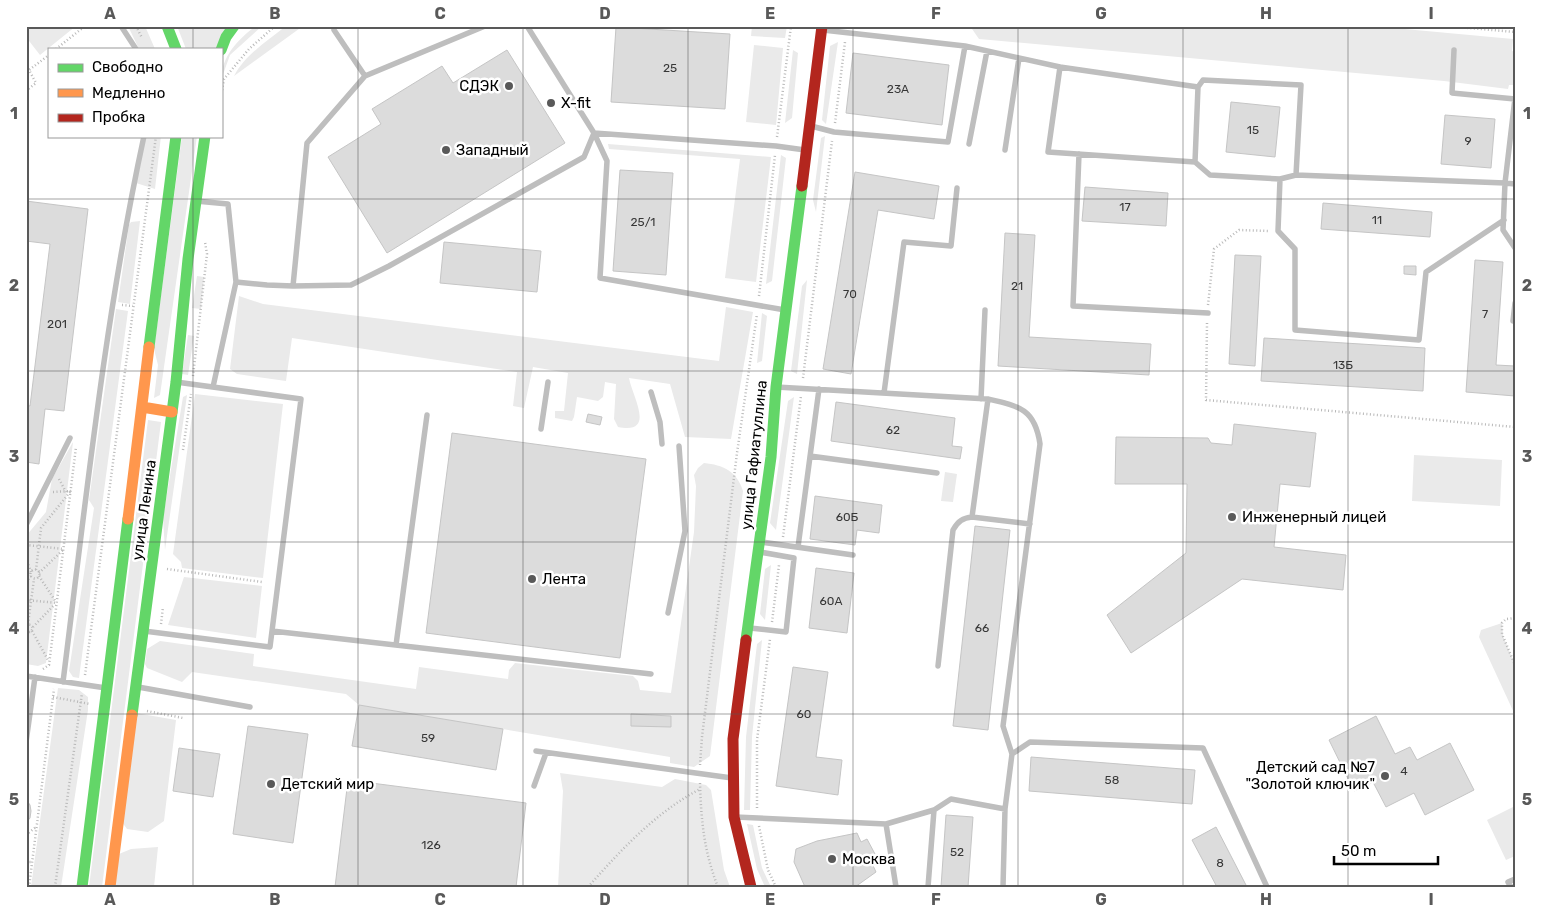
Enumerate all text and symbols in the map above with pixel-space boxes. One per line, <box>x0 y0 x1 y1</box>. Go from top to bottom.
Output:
text: A <box>104 4 116 23</box>
text: B <box>269 4 281 23</box>
text: C <box>434 4 446 23</box>
text: D <box>599 4 611 23</box>
text: E <box>765 4 775 23</box>
text: F <box>931 4 941 23</box>
text: G <box>1095 4 1107 23</box>
text: H <box>1260 4 1272 23</box>
text: I <box>1428 4 1434 23</box>
legend <box>48 48 222 138</box>
text: Свободно <box>92 58 163 76</box>
house number: 25 <box>663 61 677 75</box>
place label: СДЭК <box>459 77 499 95</box>
marker: СДЭК <box>503 80 515 92</box>
house number: 23А <box>887 82 909 96</box>
text: Медленно <box>92 84 165 102</box>
place label: X-fit <box>561 94 591 112</box>
marker: X-fit <box>545 97 557 109</box>
text: 1 <box>10 104 18 123</box>
text: 1 <box>1523 104 1531 123</box>
text: Пробка <box>92 108 145 126</box>
house number: 15 <box>1247 123 1259 137</box>
house number: 9 <box>1464 134 1472 148</box>
place label: Западный <box>456 141 529 159</box>
marker: Западный <box>440 144 452 156</box>
house number: 17 <box>1119 200 1131 214</box>
house number: 11 <box>1372 213 1382 227</box>
house number: 25/1 <box>631 215 656 229</box>
text: 2 <box>9 276 19 295</box>
text: 2 <box>1522 276 1532 295</box>
house number: 21 <box>1011 279 1023 293</box>
house number: 70 <box>843 287 857 301</box>
house number: 7 <box>1482 307 1488 321</box>
house number: 201 <box>47 317 67 331</box>
house number: 13Б <box>1333 358 1353 372</box>
street label: улица Гафиатуллина <box>737 379 771 531</box>
house number: 62 <box>886 423 900 437</box>
text: 3 <box>9 447 19 466</box>
text: 3 <box>1522 447 1532 466</box>
street label: улица Ленина <box>128 458 160 562</box>
place label: Инженерный лицей <box>1242 508 1386 526</box>
house number: 60Б <box>836 510 859 524</box>
marker: Инженерный лицей <box>1226 511 1238 523</box>
place label: Лента <box>542 570 586 588</box>
marker: Лента <box>526 573 538 585</box>
house number: 60А <box>820 594 842 608</box>
text: 4 <box>9 619 20 638</box>
text: 4 <box>1522 619 1533 638</box>
house number: 66 <box>975 621 989 635</box>
house number: 60 <box>797 707 811 721</box>
house number: 59 <box>421 731 435 745</box>
place label: Детский сад №7 "Золотой ключик" <box>1245 758 1375 793</box>
house number: 4 <box>1400 764 1408 778</box>
marker: Детский сад №7 "Золотой ключик" <box>1379 770 1391 782</box>
house number: 58 <box>1105 773 1119 787</box>
place label: Детский мир <box>281 775 374 793</box>
marker: Детский мир <box>265 778 277 790</box>
text: 5 <box>9 790 19 809</box>
text: 5 <box>1522 790 1532 809</box>
scale bar <box>1334 833 1437 865</box>
house number: 126 <box>421 838 441 852</box>
text: 50 m <box>1341 842 1376 860</box>
house number: 52 <box>950 845 964 859</box>
place label: Москва <box>842 850 896 868</box>
marker: Москва <box>826 853 838 865</box>
house number: 8 <box>1216 856 1224 870</box>
text: A <box>104 890 116 909</box>
text: B <box>269 890 281 909</box>
text: C <box>434 890 446 909</box>
text: D <box>599 890 611 909</box>
text: E <box>765 890 775 909</box>
text: F <box>931 890 941 909</box>
text: G <box>1095 890 1107 909</box>
text: H <box>1260 890 1272 909</box>
text: I <box>1428 890 1434 909</box>

